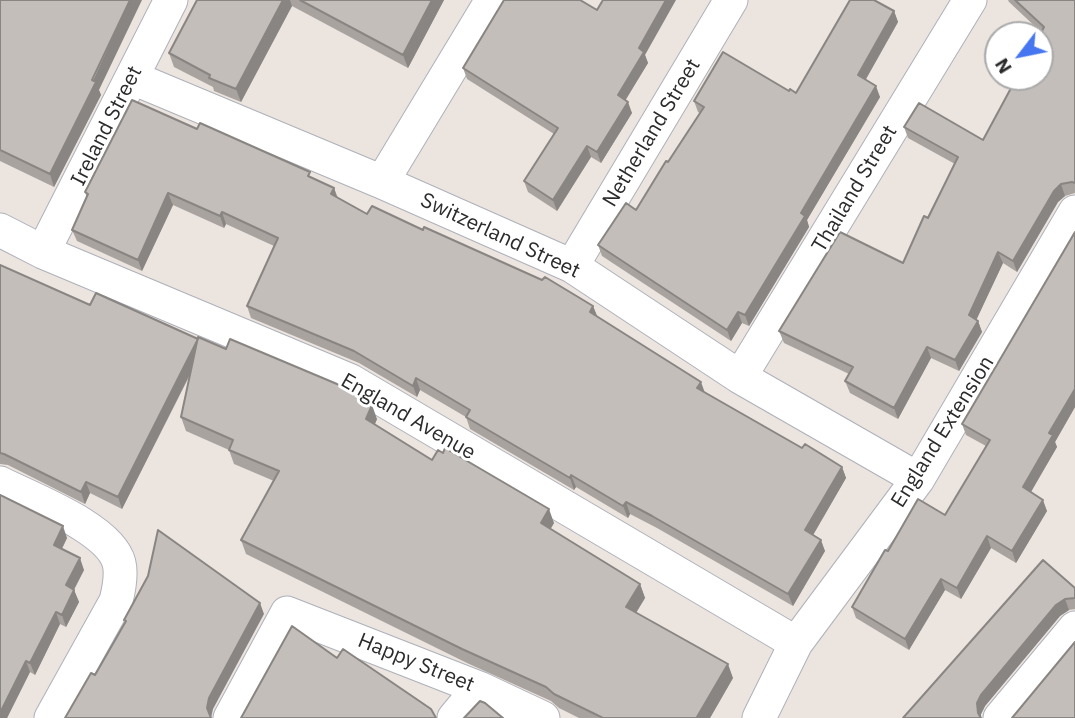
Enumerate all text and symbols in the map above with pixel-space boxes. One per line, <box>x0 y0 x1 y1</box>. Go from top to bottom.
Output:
north arrow <box>984 21 1054 91</box>
street label: Netherland Street <box>598 54 706 212</box>
text: N <box>989 54 1017 78</box>
street label: Ireland Street <box>66 62 148 190</box>
street label: Thailand Street <box>807 121 903 257</box>
street label: Switzerland Street <box>416 188 584 284</box>
street label: England Extension <box>886 352 1000 512</box>
street label: England Avenue <box>336 368 480 466</box>
street label: Happy Street <box>354 628 478 698</box>

